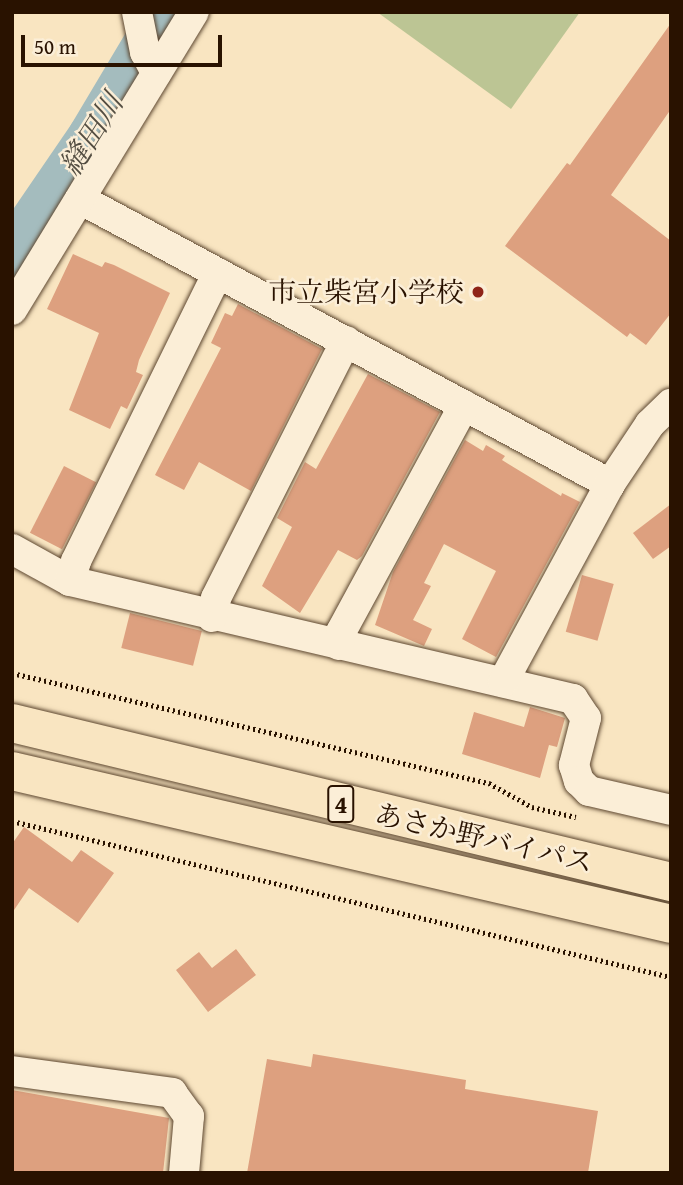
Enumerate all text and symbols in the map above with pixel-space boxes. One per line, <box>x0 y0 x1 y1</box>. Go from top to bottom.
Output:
scale bar <box>24 21 226 65</box>
text: 50 m <box>34 31 76 62</box>
water label: 縫田川 <box>52 86 130 182</box>
place label: 市立柴宮小学校 <box>268 275 464 309</box>
marker: 市立柴宮小学校 <box>470 284 486 300</box>
road number: 4 <box>327 782 355 826</box>
street label: あさか野バイパス <box>371 796 597 880</box>

